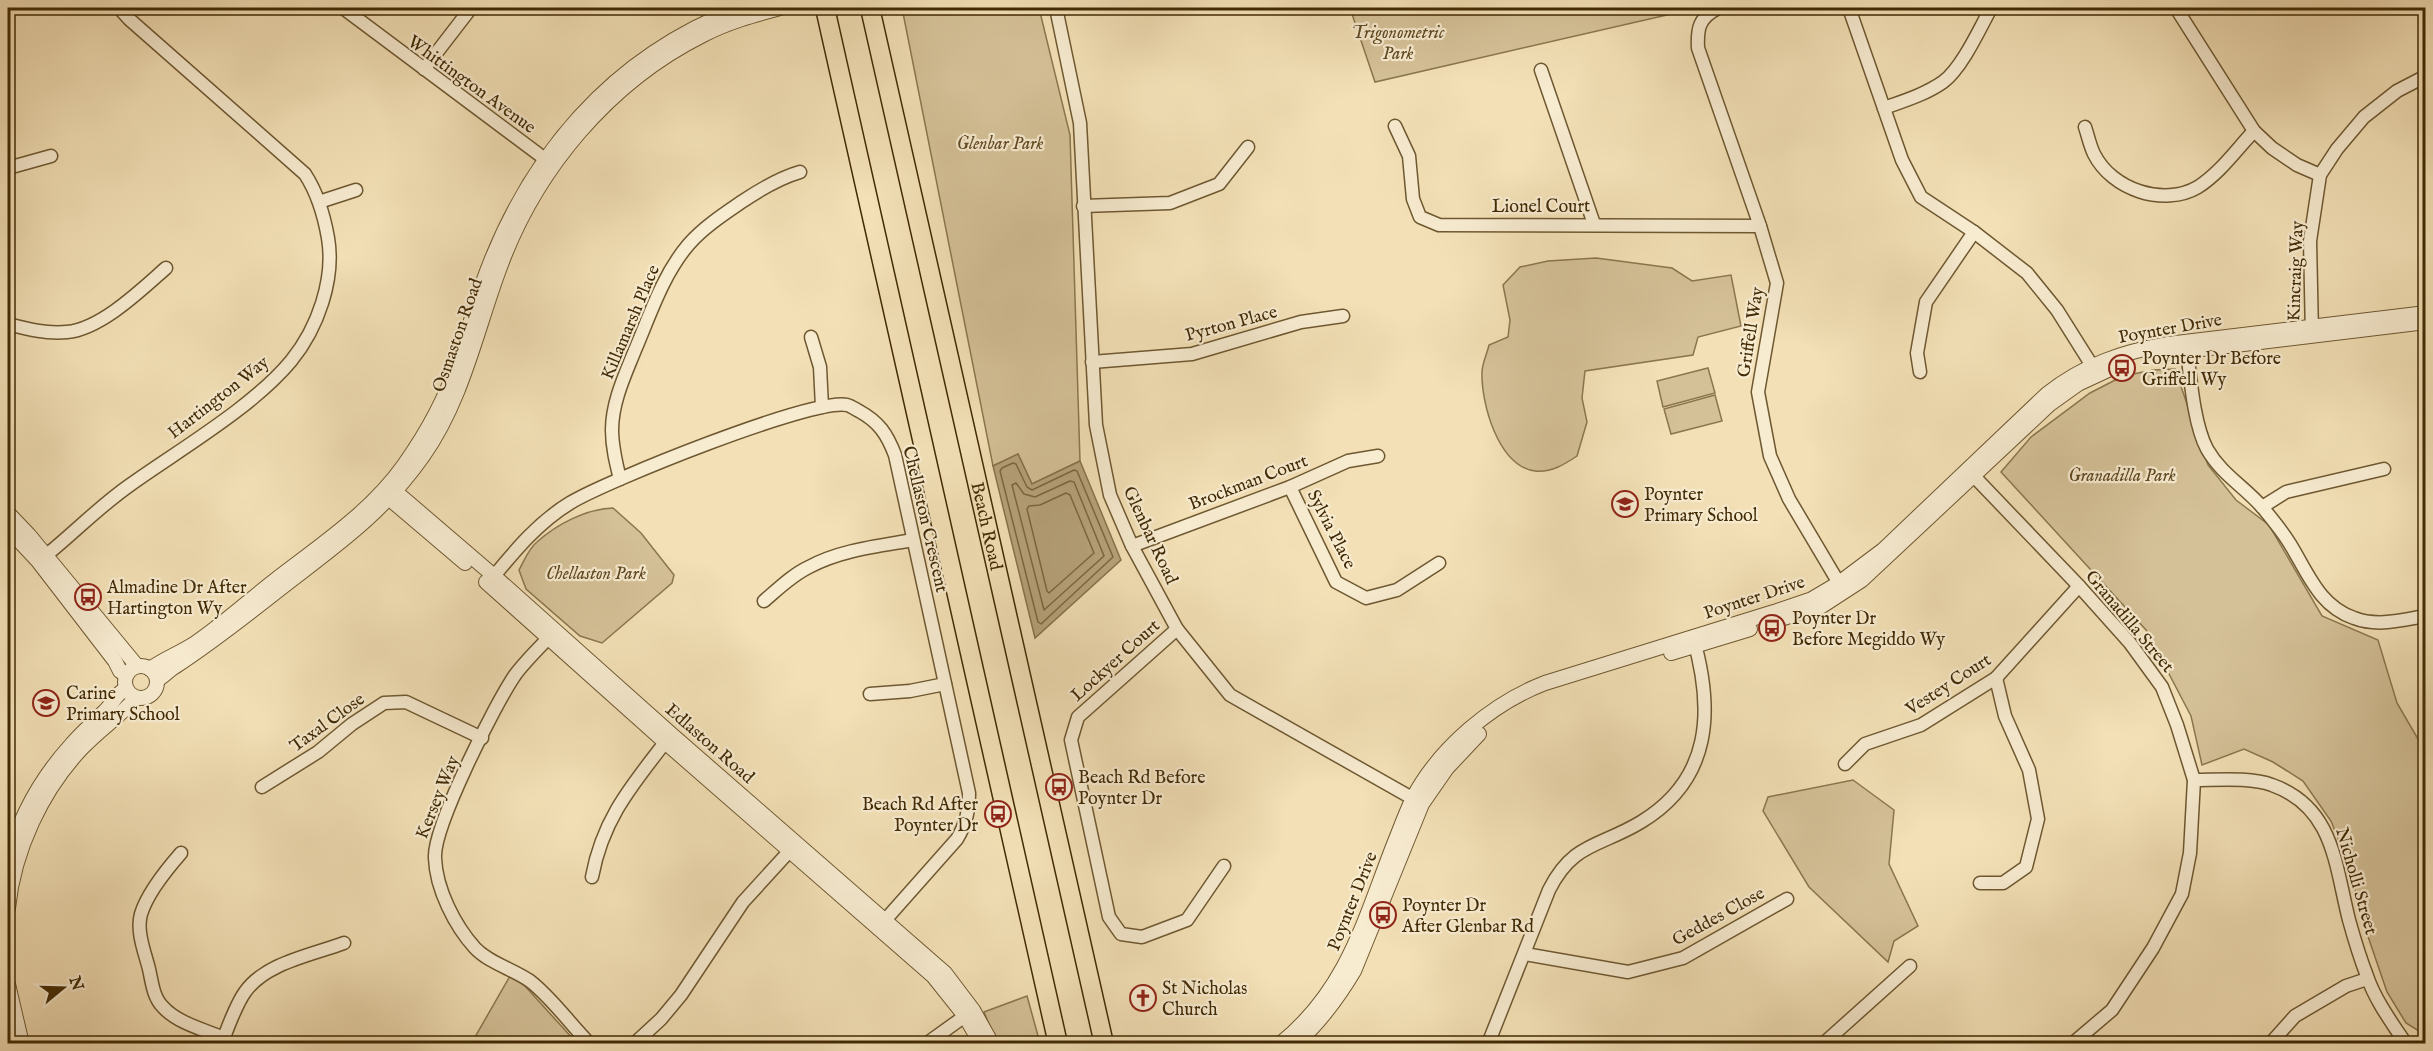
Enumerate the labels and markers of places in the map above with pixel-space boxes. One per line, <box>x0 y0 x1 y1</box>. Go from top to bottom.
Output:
place label: Poynter Dr Before Griffell Wy <box>2142 348 2281 392</box>
bus stop icon: Poynter Dr Before Griffell Wy <box>2107 353 2137 383</box>
place label: Poynter Primary School <box>1644 484 1758 528</box>
school or university icon: Poynter Primary School <box>1610 489 1640 519</box>
place label: Almadine Dr After Hartington Wy <box>106 577 247 621</box>
bus stop icon: Almadine Dr After Hartington Wy <box>73 582 103 612</box>
place label: Poynter Dr Before Megiddo Wy <box>1792 608 1945 652</box>
bus stop icon: Poynter Dr Before Megiddo Wy <box>1757 613 1787 643</box>
place label: Carine Primary School <box>66 683 180 727</box>
school or university icon: Carine Primary School <box>31 688 61 718</box>
place label: Beach Rd Before Poynter Dr <box>1078 767 1205 811</box>
bus stop icon: Beach Rd Before Poynter Dr <box>1044 772 1074 802</box>
place label: Beach Rd After Poynter Dr <box>862 794 978 838</box>
bus stop icon: Beach Rd After Poynter Dr <box>983 799 1013 829</box>
place label: Poynter Dr After Glenbar Rd <box>1401 895 1534 939</box>
bus stop icon: Poynter Dr After Glenbar Rd <box>1368 900 1398 930</box>
place label: St Nicholas Church <box>1162 978 1247 1022</box>
church icon: St Nicholas Church <box>1128 983 1158 1013</box>

